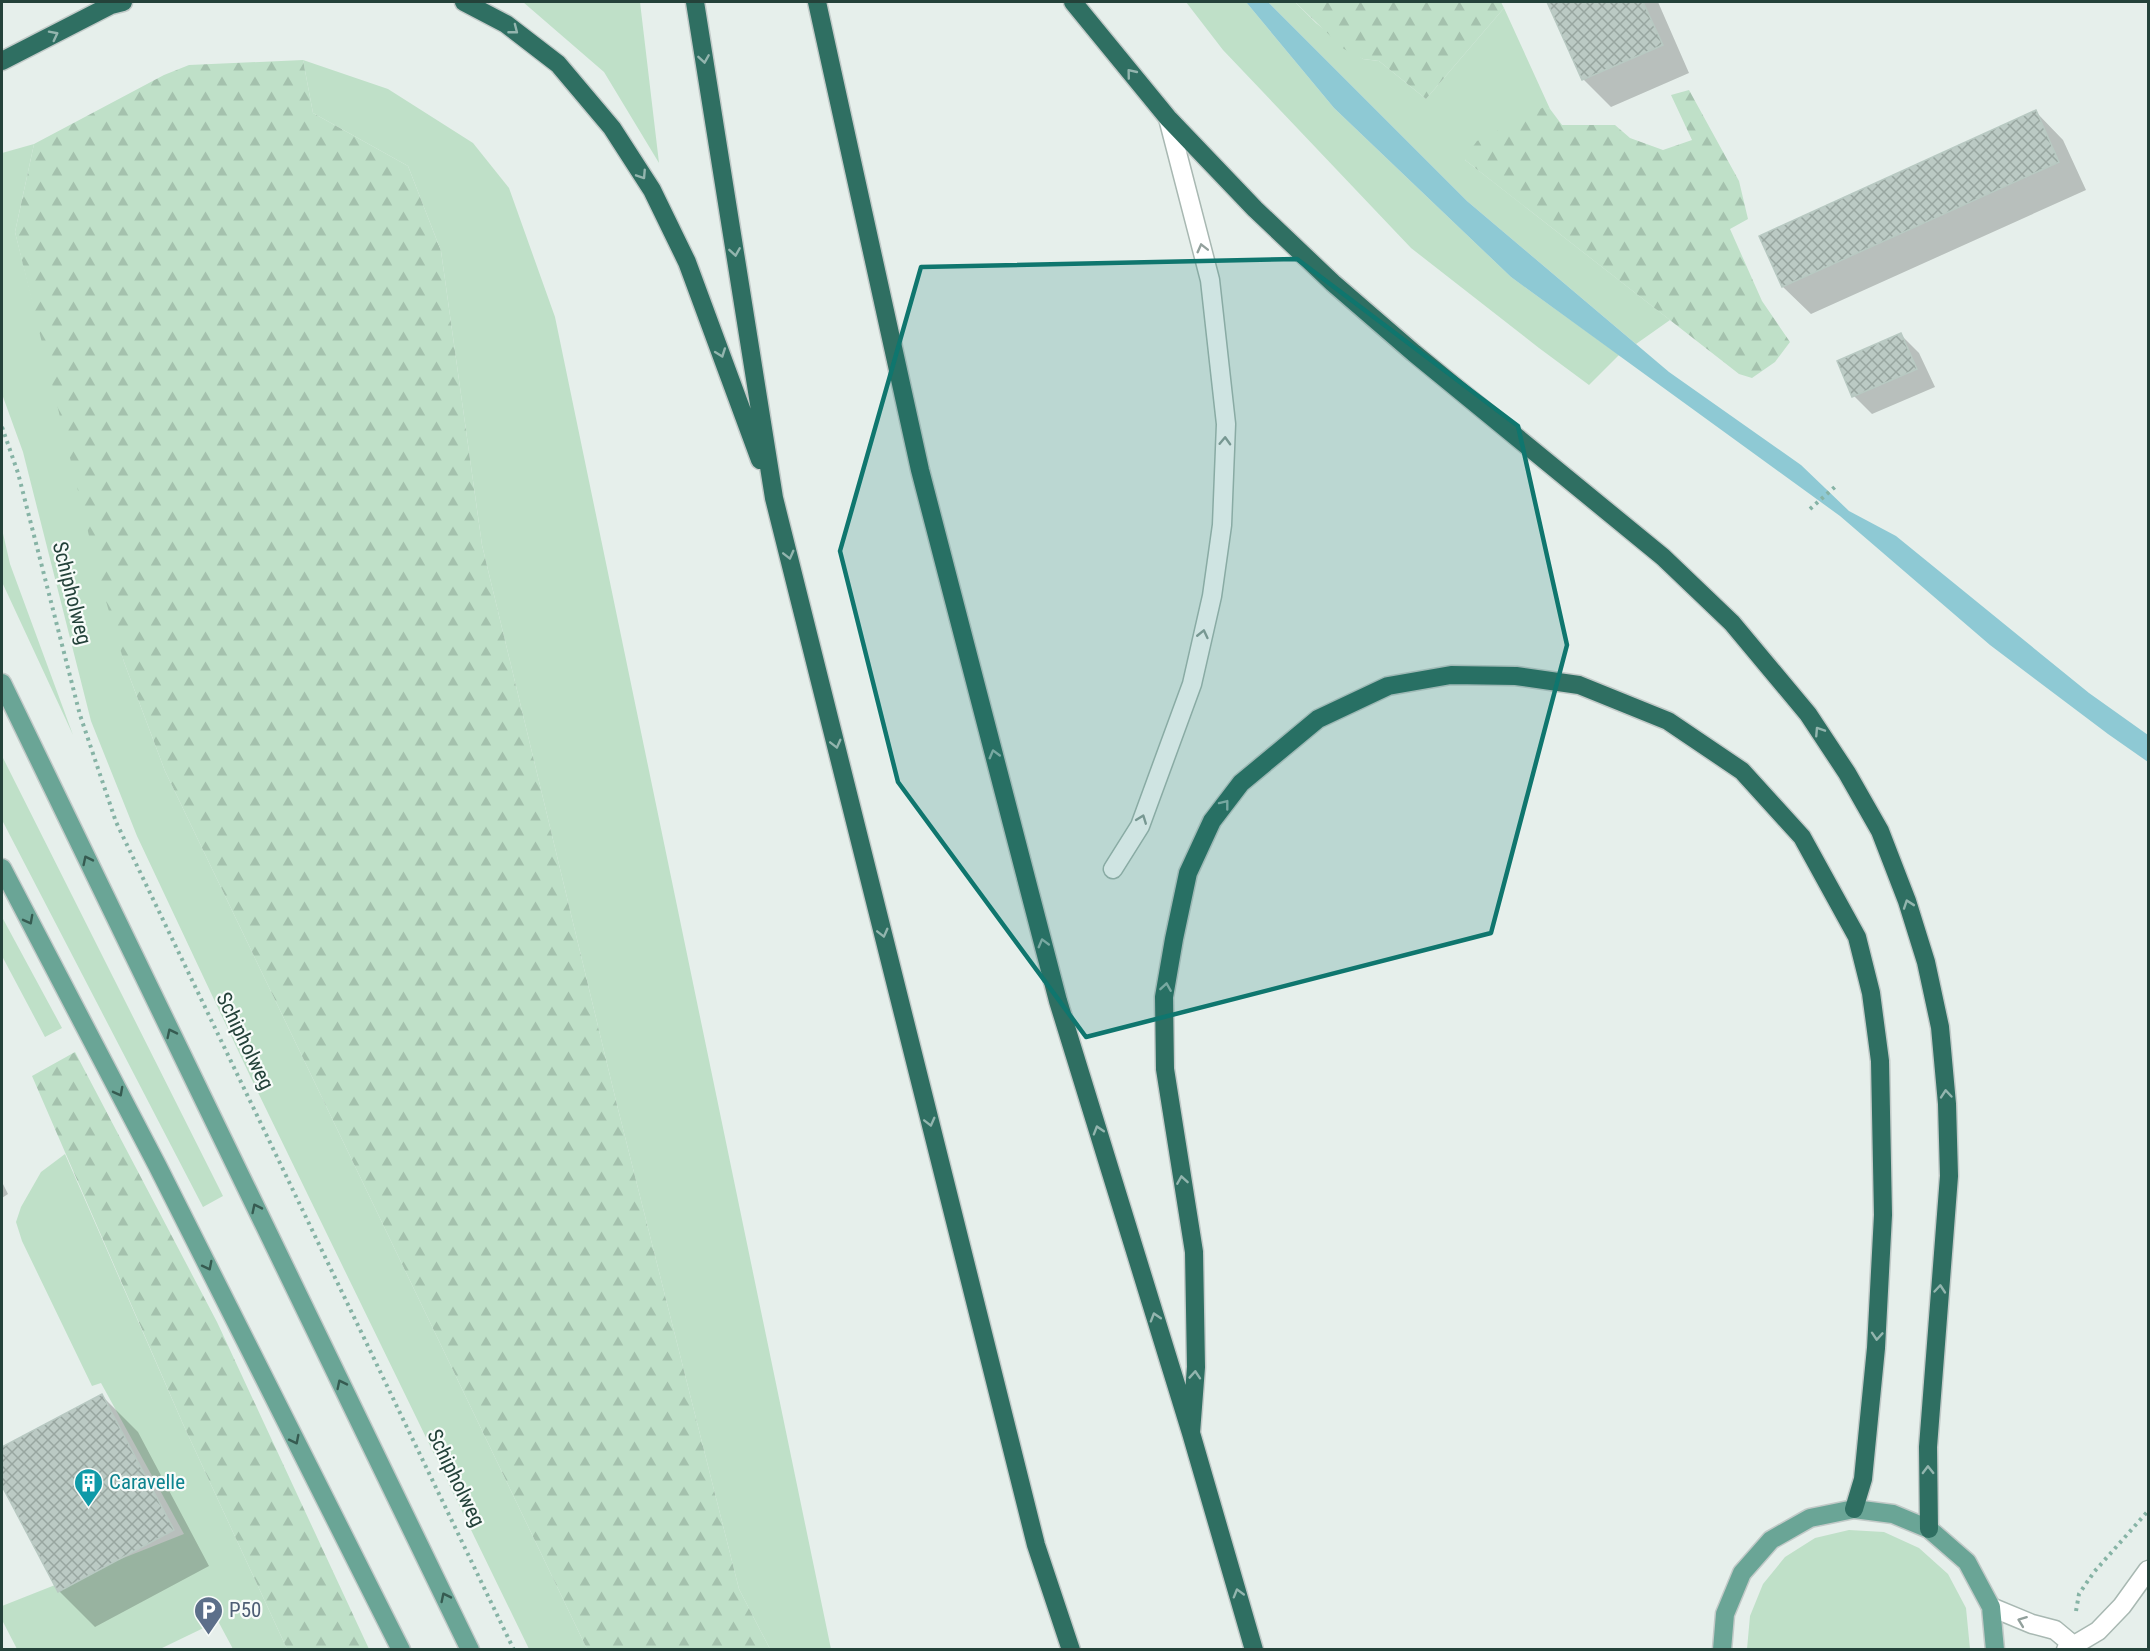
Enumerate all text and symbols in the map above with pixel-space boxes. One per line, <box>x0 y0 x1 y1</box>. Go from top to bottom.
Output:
one-way arrow <box>508 23 519 34</box>
one-way arrow <box>47 30 58 42</box>
one-way arrow <box>698 55 710 64</box>
one-way arrow <box>1127 68 1138 79</box>
one-way arrow <box>635 169 647 179</box>
one-way arrow <box>1196 243 1209 253</box>
one-way arrow <box>728 246 741 256</box>
one-way arrow <box>714 347 726 358</box>
one-way arrow <box>1219 436 1232 445</box>
street label: Schipholweg <box>48 539 96 647</box>
one-way arrow <box>781 550 794 560</box>
one-way arrow <box>1196 629 1209 639</box>
one-way arrow <box>1815 727 1826 738</box>
one-way arrow <box>828 739 841 749</box>
one-way arrow <box>989 750 1001 760</box>
one-way arrow <box>1218 800 1229 811</box>
one-way arrow <box>1135 814 1147 825</box>
one-way arrow <box>83 856 95 867</box>
one-way arrow <box>1902 899 1915 910</box>
one-way arrow <box>21 913 33 924</box>
one-way arrow <box>876 927 888 938</box>
one-way arrow <box>1038 938 1051 948</box>
one-way arrow <box>1159 982 1172 992</box>
street label: Schipholweg <box>211 988 279 1094</box>
one-way arrow <box>167 1028 179 1039</box>
one-way arrow <box>112 1086 123 1097</box>
one-way arrow <box>1940 1090 1953 1099</box>
one-way arrow <box>923 1117 936 1127</box>
one-way arrow <box>1093 1125 1105 1136</box>
one-way arrow <box>1177 1176 1189 1185</box>
one-way arrow <box>252 1204 264 1215</box>
one-way arrow <box>200 1260 212 1271</box>
one-way arrow <box>1933 1284 1946 1293</box>
one-way arrow <box>1150 1312 1162 1323</box>
one-way arrow <box>1870 1332 1883 1341</box>
one-way arrow <box>1188 1370 1201 1379</box>
one-way arrow <box>337 1379 349 1390</box>
street label: Schipholweg <box>422 1425 490 1531</box>
one-way arrow <box>288 1434 300 1445</box>
building icon: Caravelle <box>72 1466 104 1508</box>
one-way arrow <box>1922 1466 1934 1475</box>
place label: Caravelle <box>109 1470 185 1494</box>
one-way arrow <box>1233 1588 1245 1599</box>
one-way arrow <box>440 1592 452 1603</box>
parking icon: P50 <box>192 1594 224 1636</box>
place label: P50 <box>229 1598 261 1622</box>
one-way arrow <box>2017 1615 2028 1628</box>

